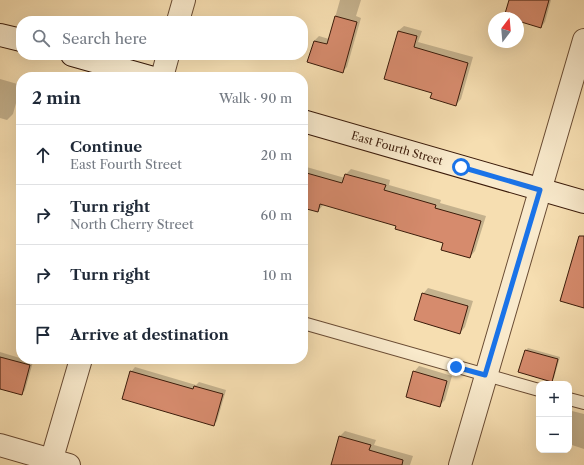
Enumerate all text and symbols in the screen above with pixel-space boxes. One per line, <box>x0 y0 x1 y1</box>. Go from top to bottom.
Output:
north arrow <box>488 12 524 48</box>
search box <box>16 16 308 60</box>
icon: search <box>30 27 52 49</box>
text: Search here <box>62 29 147 48</box>
text: 2 min <box>32 88 81 108</box>
text: Walk · 90 m <box>219 90 292 106</box>
street label: East Fourth Street <box>350 128 445 168</box>
text: Continue <box>70 137 142 156</box>
icon: ahead <box>32 144 54 166</box>
text: 20 m <box>261 147 292 163</box>
text: East Fourth Street <box>70 156 182 172</box>
route start <box>452 158 470 176</box>
text: Turn right <box>70 197 150 216</box>
icon: right <box>32 204 54 226</box>
text: 60 m <box>261 207 292 223</box>
text: North Cherry Street <box>70 216 194 232</box>
icon: right <box>32 264 54 286</box>
text: Turn right <box>70 265 150 284</box>
text: 10 m <box>263 267 292 283</box>
icon: arrive <box>32 324 54 346</box>
text: Arrive at destination <box>70 325 229 344</box>
route end <box>447 358 465 376</box>
map controls <box>536 381 572 453</box>
button: + <box>536 381 572 417</box>
button: − <box>536 417 572 453</box>

